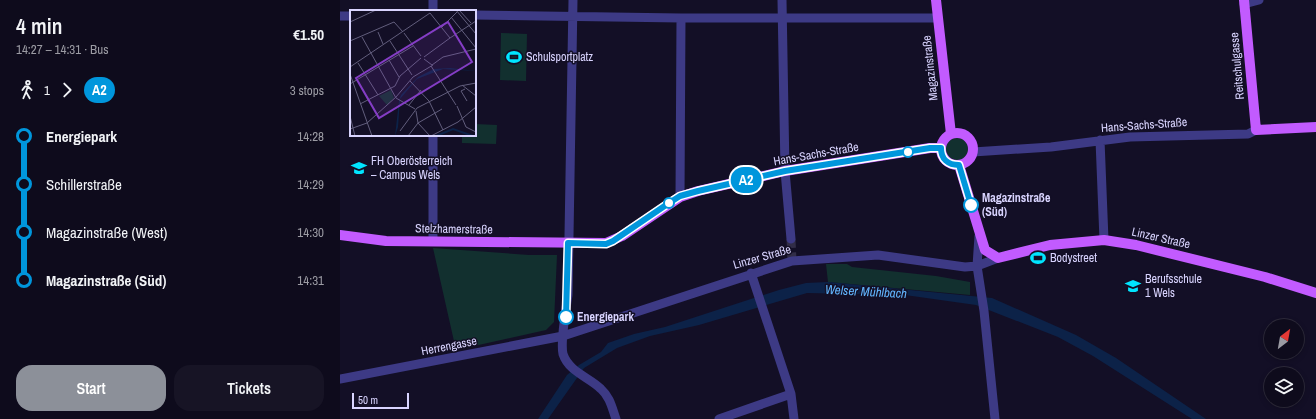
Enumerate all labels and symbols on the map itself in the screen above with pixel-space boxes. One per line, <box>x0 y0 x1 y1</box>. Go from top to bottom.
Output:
inset map <box>350 10 476 136</box>
street label: Reitschulgasse <box>1226 32 1248 100</box>
street label: Magazinstraße <box>919 35 941 101</box>
sports icon: Schulsportplatz <box>505 48 523 66</box>
place label: Schulsportplatz <box>526 49 593 65</box>
street label: Hans-Sachs-Straße <box>1100 114 1188 136</box>
street label: Hans-Sachs-Straße <box>772 139 860 169</box>
unlabelled marker <box>902 146 914 158</box>
place label: FH Oberösterreich – Campus Wels <box>371 153 452 183</box>
school or university icon: FH Oberösterreich – Campus Wels <box>350 159 368 177</box>
line badge: A2 <box>728 167 764 193</box>
place label: Magazinstraße (Süd) <box>982 190 1051 220</box>
unlabelled marker <box>663 197 675 209</box>
marker: Magazinstraße (Süd) <box>963 197 979 213</box>
street label: Stelzhamerstraße <box>415 220 493 238</box>
street label: Linzer Straße <box>1130 223 1192 253</box>
street label: Linzer Straße <box>731 241 793 273</box>
sports icon: Bodystreet <box>1029 249 1047 267</box>
place label: Bodystreet <box>1050 250 1097 266</box>
place label: Berufsschule 1 Wels <box>1145 271 1202 301</box>
school or university icon: Berufsschule 1 Wels <box>1124 277 1142 295</box>
water label: Welser Mühlbach <box>825 281 907 302</box>
marker: Energiepark <box>558 309 574 325</box>
place label: Energiepark <box>577 309 634 325</box>
north arrow <box>1264 319 1304 359</box>
street label: Herrengasse <box>420 333 478 359</box>
scale bar <box>352 391 409 410</box>

